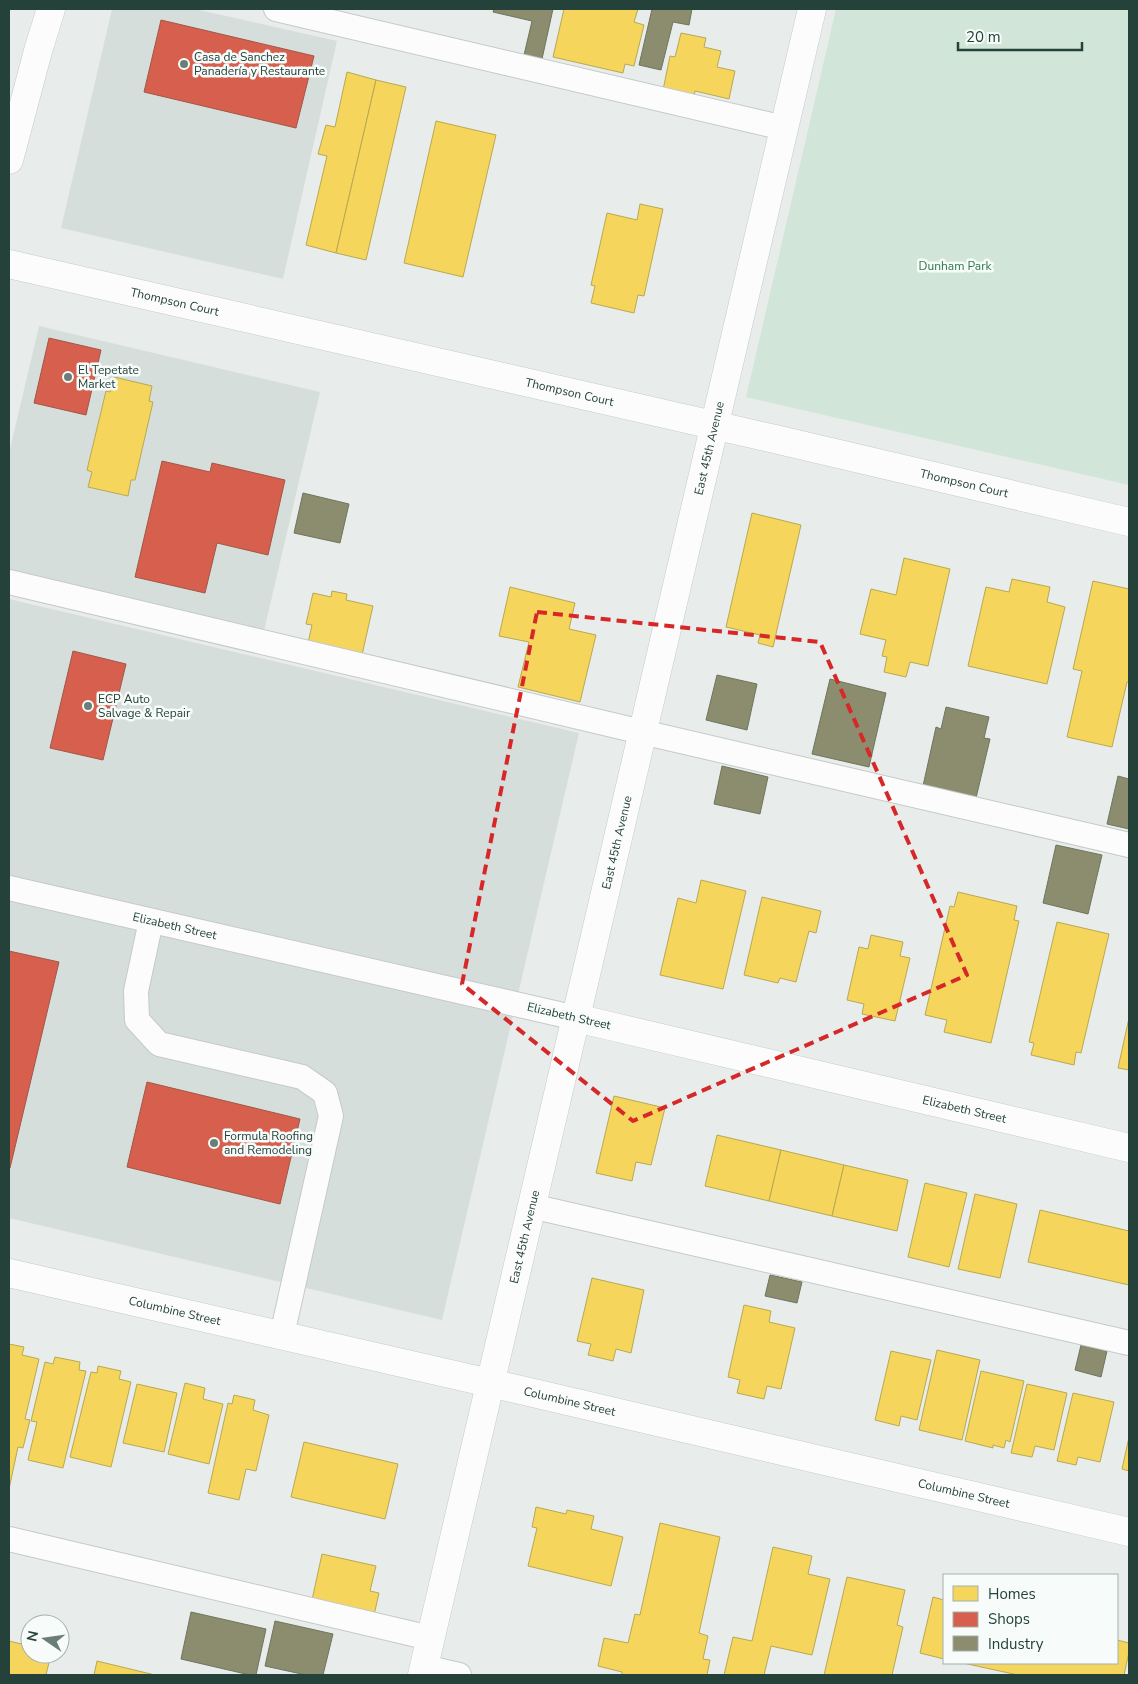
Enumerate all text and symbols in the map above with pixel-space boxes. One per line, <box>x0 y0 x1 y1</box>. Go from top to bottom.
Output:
scale bar <box>958 20 1082 52</box>
text: 20 m <box>966 27 1001 47</box>
place label: Casa de Sanchez Panadería y Restaurante <box>194 49 325 79</box>
marker: Casa de Sanchez Panadería y Restaurante <box>178 58 190 70</box>
park label: Dunham Park <box>919 258 992 274</box>
street label: Thompson Court <box>129 284 221 320</box>
place label: El Tepetate Market <box>78 362 139 392</box>
marker: El Tepetate Market <box>62 371 74 383</box>
street label: Thompson Court <box>524 374 616 410</box>
street label: East 45th Avenue <box>690 400 728 497</box>
street label: Thompson Court <box>918 465 1011 502</box>
place label: ECP Auto Salvage & Repair <box>98 691 191 721</box>
marker: ECP Auto Salvage & Repair <box>82 700 94 712</box>
street label: East 45th Avenue <box>598 794 636 891</box>
street label: Elizabeth Street <box>131 909 219 944</box>
street label: Elizabeth Street <box>526 999 613 1034</box>
street label: Elizabeth Street <box>921 1092 1009 1127</box>
place label: Formula Roofing and Remodeling <box>224 1128 313 1158</box>
marker: Formula Roofing and Remodeling <box>208 1137 220 1149</box>
street label: East 45th Avenue <box>506 1188 543 1285</box>
street label: Columbine Street <box>127 1293 223 1329</box>
street label: Columbine Street <box>522 1383 618 1420</box>
street label: Columbine Street <box>916 1475 1012 1512</box>
legend <box>943 1574 1118 1664</box>
text: Homes <box>988 1584 1036 1604</box>
text: Shops <box>988 1609 1030 1629</box>
north arrow <box>20 1614 70 1664</box>
text: N <box>22 1629 43 1643</box>
text: Industry <box>988 1634 1044 1654</box>

